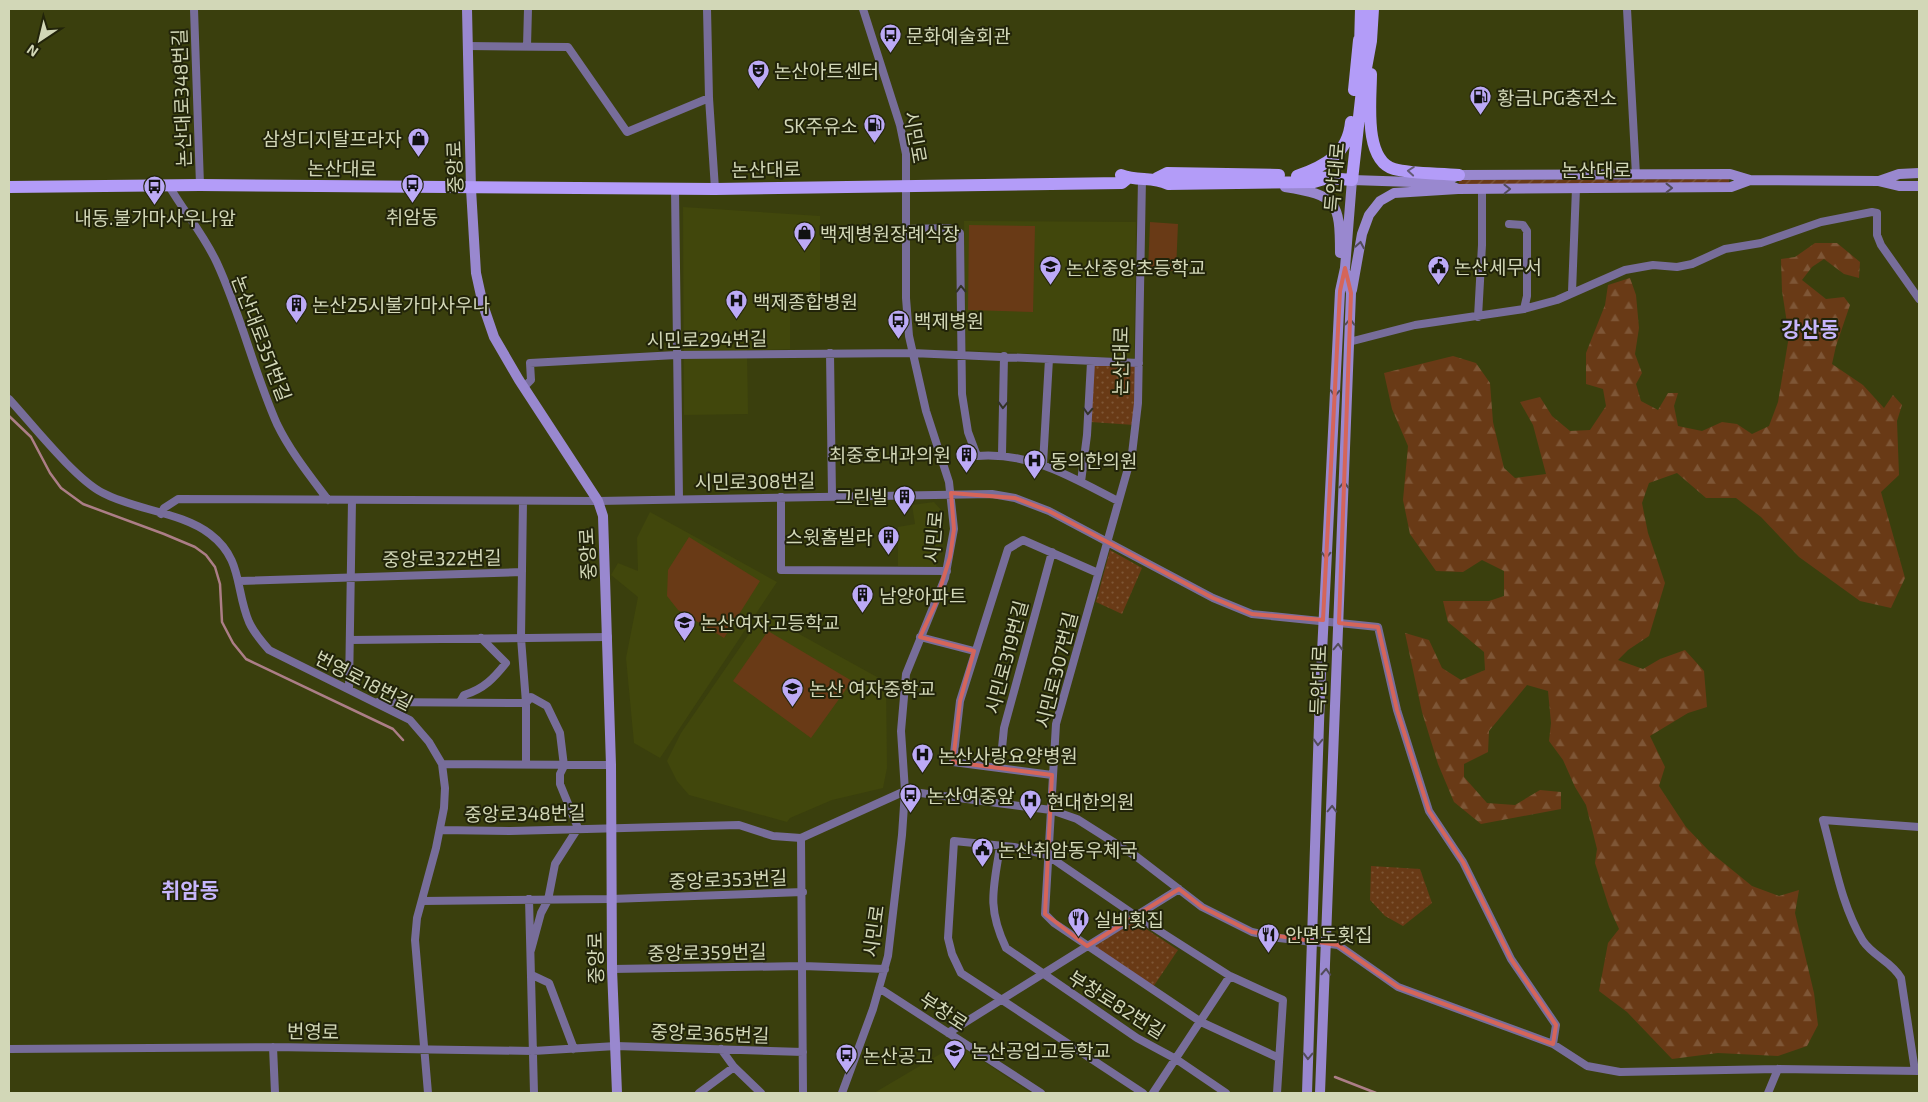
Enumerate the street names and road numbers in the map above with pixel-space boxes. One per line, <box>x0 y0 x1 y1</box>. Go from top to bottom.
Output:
street label: 논산대로348번길 <box>167 28 195 168</box>
street label: 시민로 <box>900 109 932 165</box>
street label: 중앙로 <box>442 140 466 194</box>
street label: 득안대로 <box>1319 141 1349 213</box>
street label: 논산대로 <box>307 156 377 180</box>
street label: 논산대로 <box>731 157 801 181</box>
street label: 논산대로 <box>1561 158 1631 181</box>
street label: 논산대로351번길 <box>227 272 297 404</box>
street label: 시민로294번길 <box>646 326 768 352</box>
street label: 논산대로 <box>1108 326 1132 396</box>
street label: 시민로308번길 <box>694 468 816 494</box>
street label: 시민로 <box>919 510 947 564</box>
street label: 중앙로 <box>574 527 600 581</box>
street label: 중앙로322번길 <box>382 545 502 571</box>
street label: 시민로319번길 <box>980 598 1032 716</box>
street label: 시민로307번길 <box>1030 609 1082 731</box>
street label: 득안대로 <box>1305 645 1331 715</box>
street label: 번영로18번길 <box>311 646 417 714</box>
street label: 중앙로348번길 <box>464 800 586 826</box>
street label: 중앙로353번길 <box>668 865 788 893</box>
street label: 시민로 <box>858 903 888 959</box>
street label: 중앙로 <box>583 932 607 984</box>
street label: 중앙로359번길 <box>647 939 767 965</box>
street label: 부창로82번길 <box>1064 965 1170 1043</box>
street label: 부창로 <box>916 987 972 1035</box>
street label: 번영로 <box>287 1019 339 1043</box>
street label: 중앙로365번길 <box>650 1019 770 1047</box>

